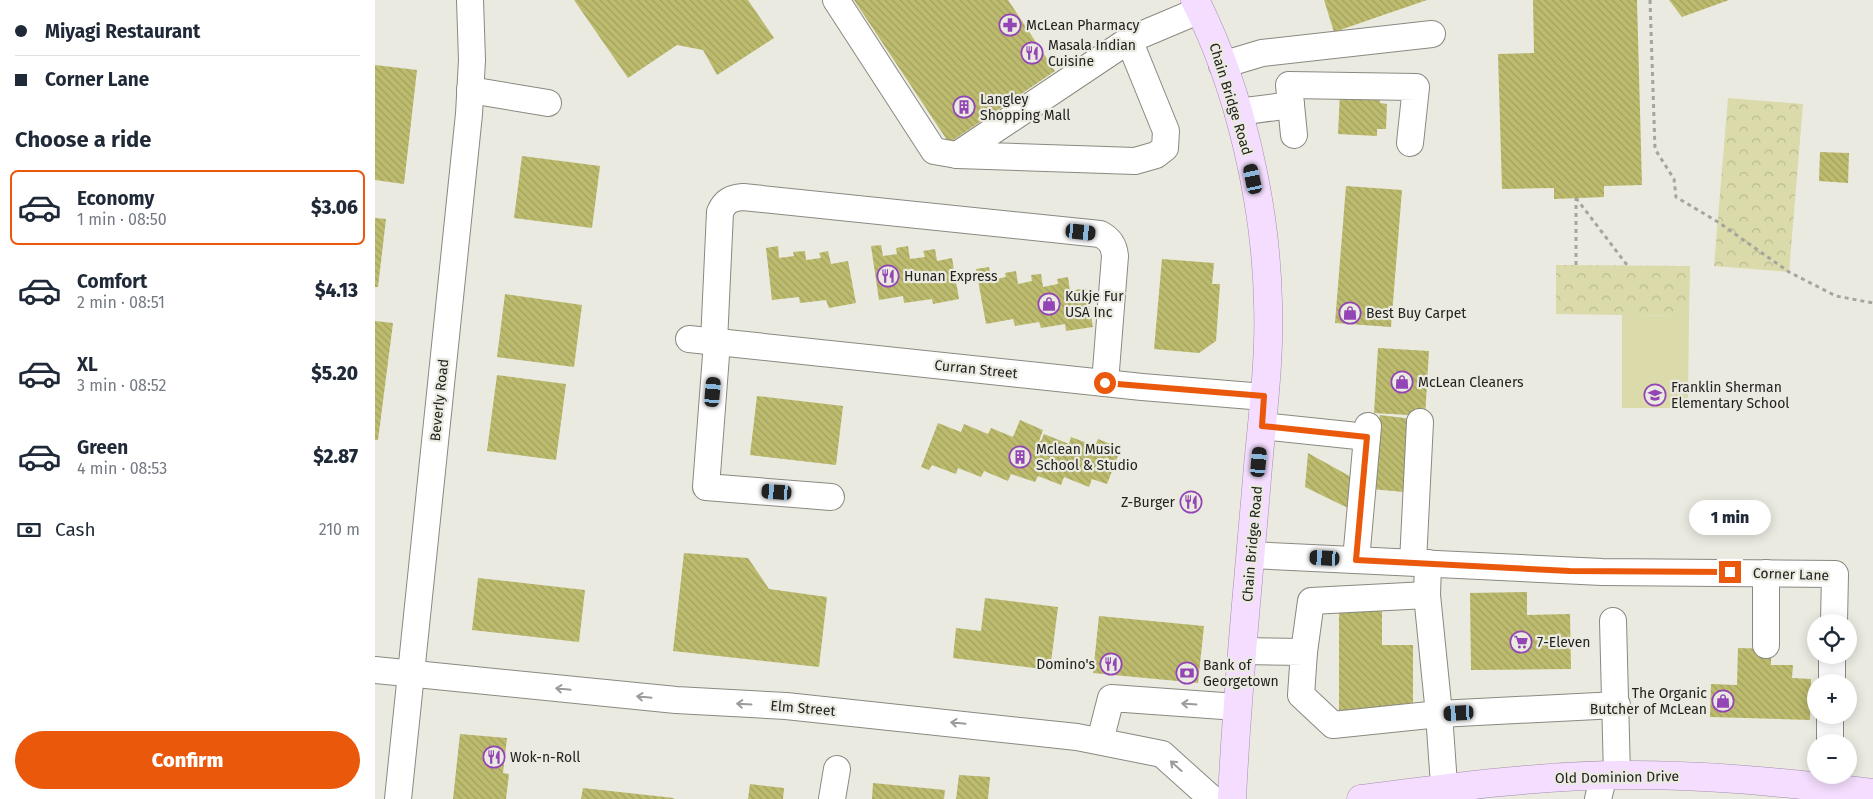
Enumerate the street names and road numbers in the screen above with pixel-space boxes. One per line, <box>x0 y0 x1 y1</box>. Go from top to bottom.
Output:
street label: Chain Bridge Road <box>1205 41 1256 157</box>
street label: Curran Street <box>933 357 1019 382</box>
street label: Beverly Road <box>427 358 452 442</box>
street label: Chain Bridge Road <box>1239 485 1266 603</box>
street label: Corner Lane <box>1753 565 1829 584</box>
street label: Elm Street <box>770 697 837 720</box>
street label: Old Dominion Drive <box>1555 768 1679 787</box>

